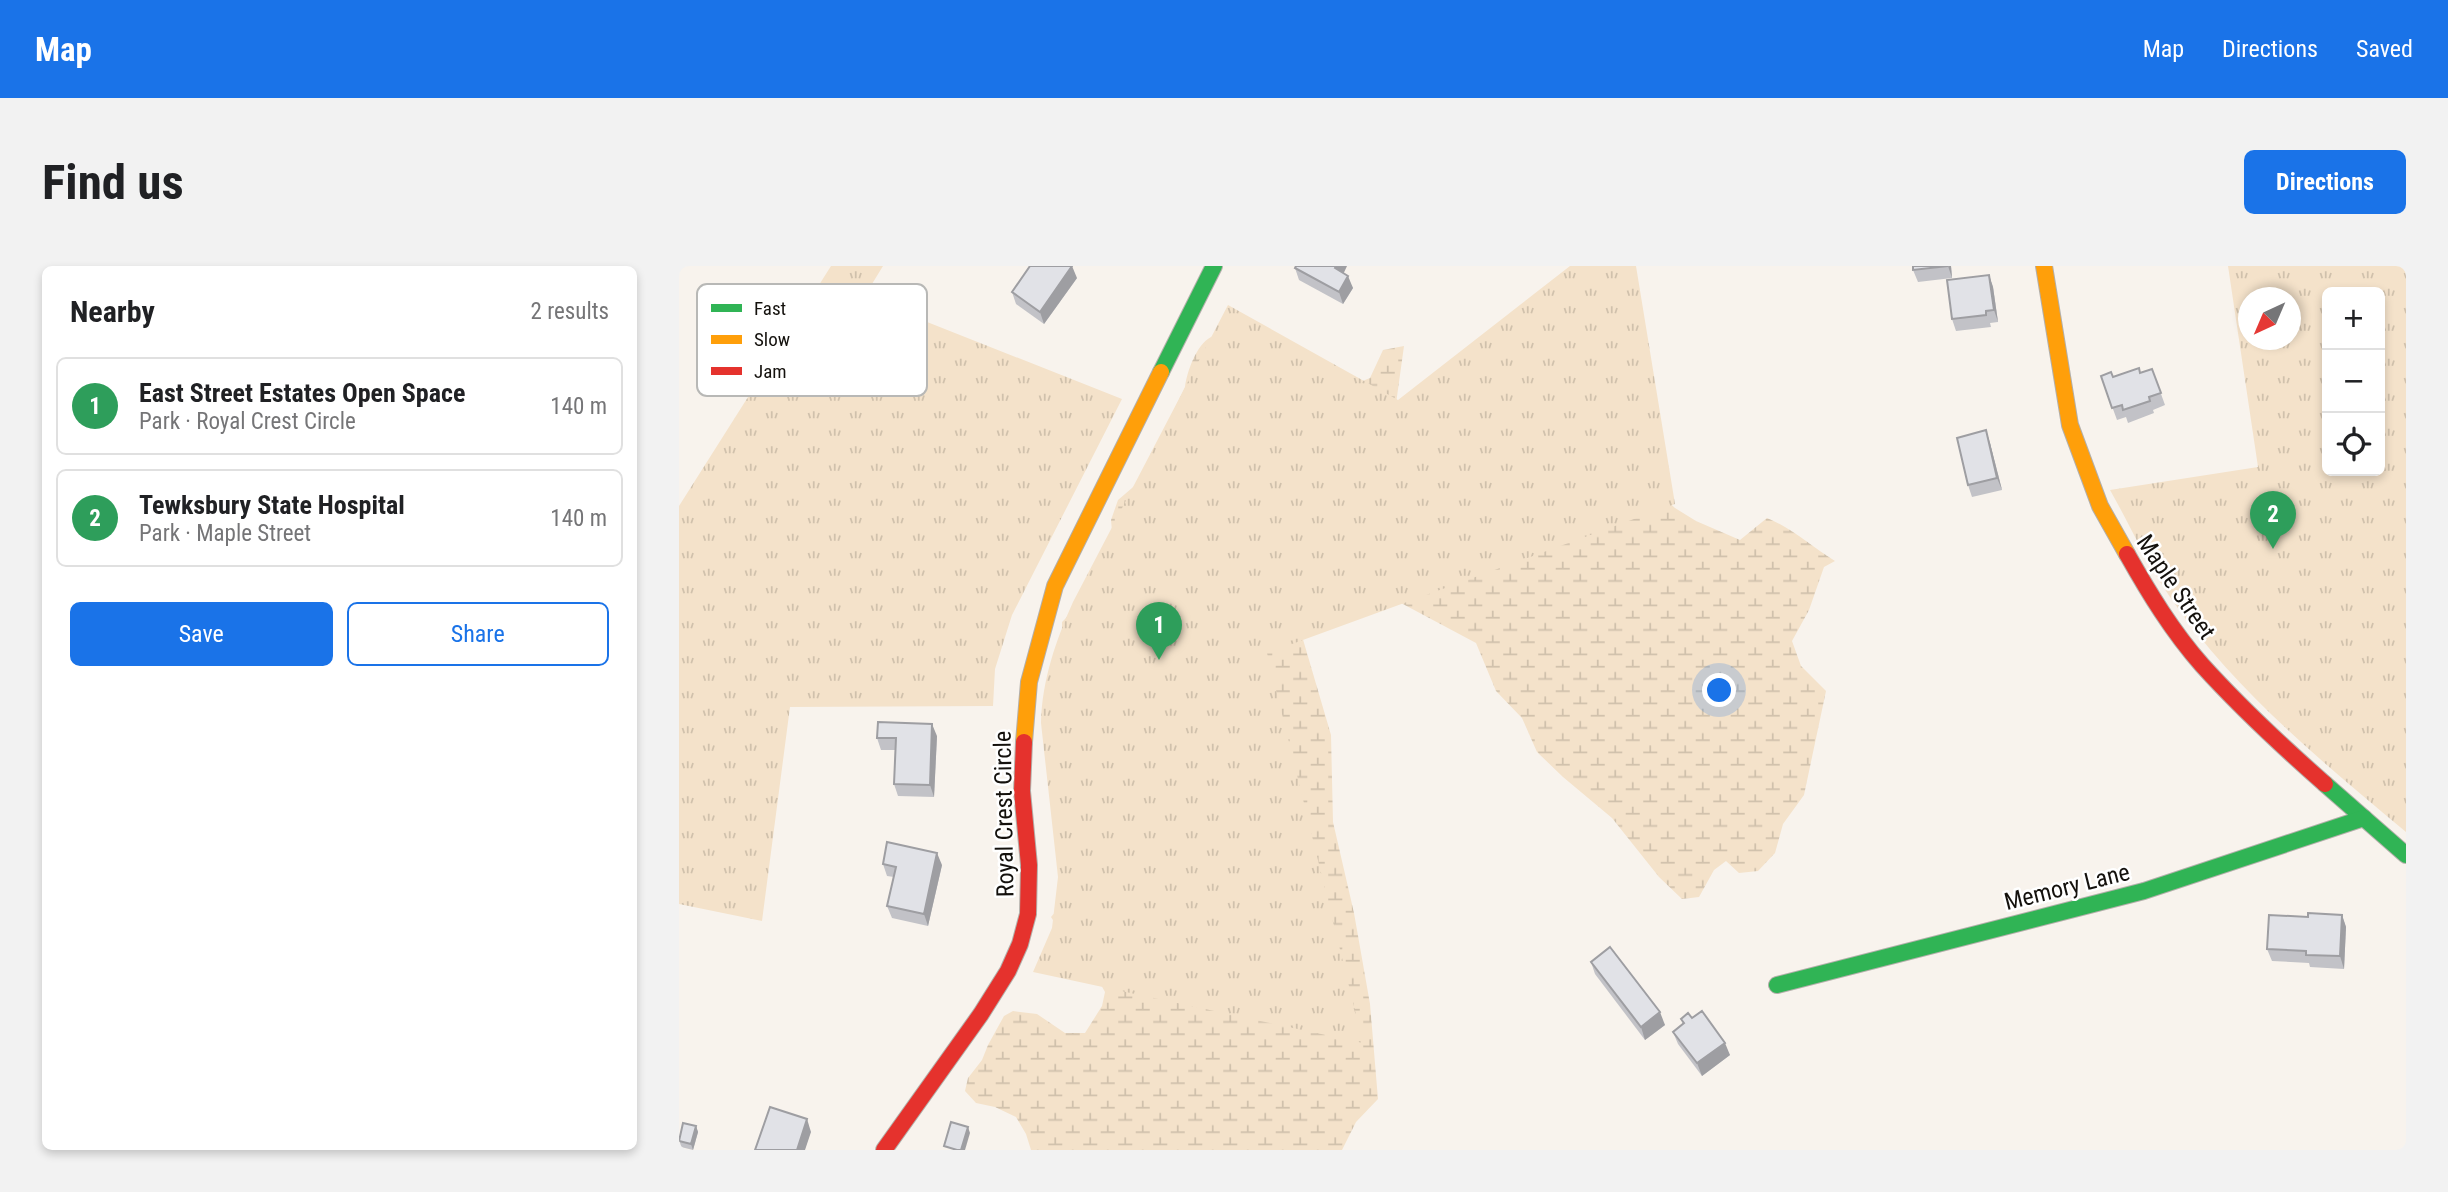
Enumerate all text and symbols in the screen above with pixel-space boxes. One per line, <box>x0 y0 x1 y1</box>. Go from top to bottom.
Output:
text: Map <box>35 30 92 69</box>
text: Map <box>2143 35 2184 63</box>
text: Directions <box>2222 35 2318 63</box>
text: Saved <box>2356 35 2413 63</box>
button: Directions <box>2244 150 2406 214</box>
text: Find us <box>42 154 184 211</box>
legend <box>697 284 927 396</box>
north arrow <box>2238 287 2301 350</box>
map controls <box>2322 287 2385 476</box>
button: + <box>2322 287 2385 350</box>
text: Nearby <box>70 294 155 329</box>
text: Fast <box>754 297 786 320</box>
text: 2 results <box>531 298 609 325</box>
text: Slow <box>754 328 790 351</box>
button: − <box>2322 350 2385 413</box>
text: Jam <box>754 360 787 383</box>
text: East Street Estates Open Space <box>139 378 465 408</box>
text: 1 <box>89 393 101 420</box>
text: 140 m <box>550 393 607 420</box>
text: Park · Royal Crest Circle <box>139 408 356 435</box>
button: locate <box>2322 413 2385 476</box>
text: Tewksbury State Hospital <box>139 490 405 520</box>
pin: 2 <box>2250 491 2296 549</box>
text: 2 <box>89 505 101 532</box>
text: 140 m <box>550 505 607 532</box>
text: Park · Maple Street <box>139 520 311 547</box>
street label: Maple Street <box>2131 529 2221 645</box>
button: Save <box>70 602 333 666</box>
button: Share <box>347 602 609 666</box>
pin: 1 <box>1136 602 1182 660</box>
your location <box>1702 673 1736 707</box>
street label: Royal Crest Circle <box>989 731 1019 897</box>
street label: Memory Lane <box>2001 858 2133 916</box>

